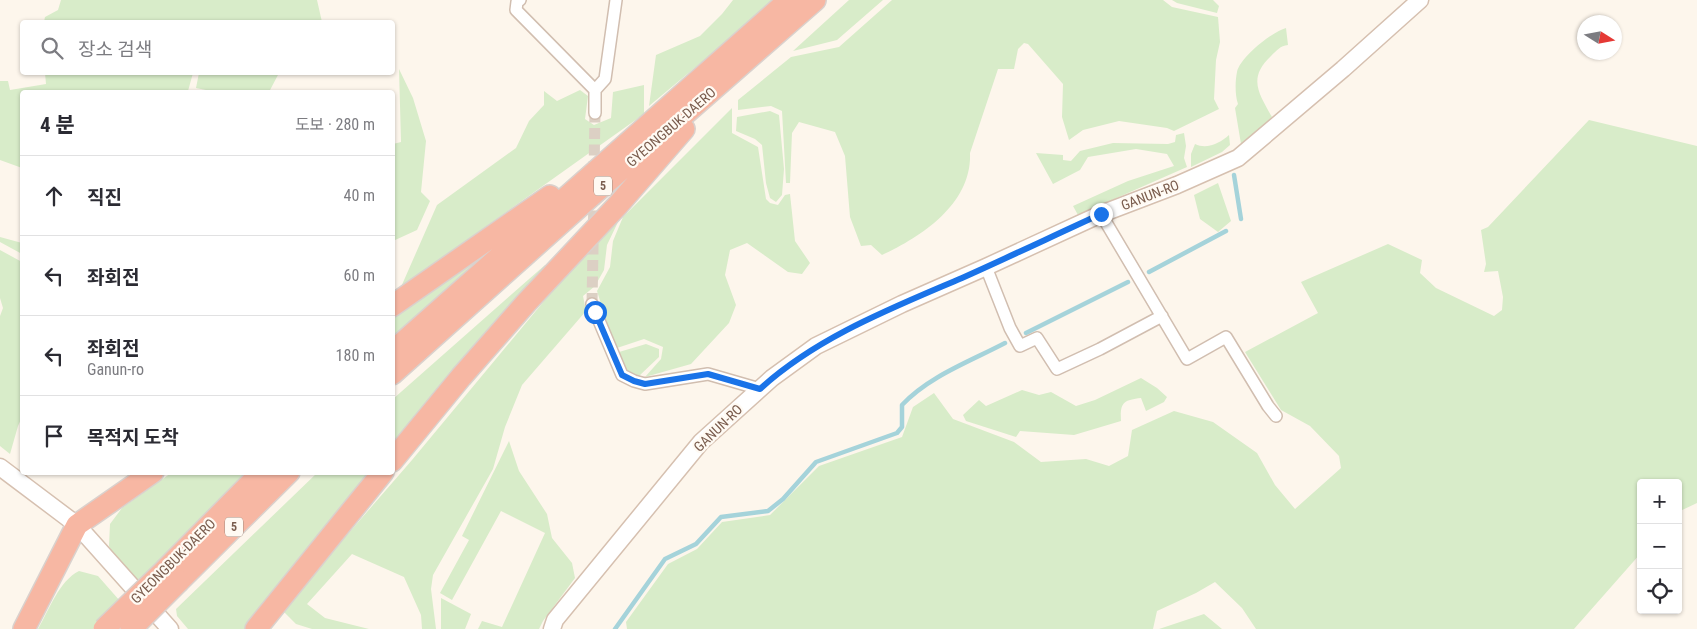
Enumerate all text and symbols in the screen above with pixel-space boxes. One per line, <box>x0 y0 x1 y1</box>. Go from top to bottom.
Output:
north arrow <box>1577 15 1622 60</box>
search box <box>20 20 395 75</box>
icon: search <box>38 34 66 62</box>
text: 장소 검색 <box>78 38 152 61</box>
street label: GYEONGBUK-DAERO <box>623 84 719 170</box>
text: 4 분 <box>40 113 75 137</box>
text: 도보 · 280 m <box>295 115 375 134</box>
road number: 5 <box>594 177 612 196</box>
street label: GANUN-RO <box>1119 177 1181 213</box>
icon: ahead <box>40 182 68 210</box>
text: 직진 <box>87 186 122 209</box>
text: 40 m <box>343 186 375 205</box>
route end <box>1090 203 1113 226</box>
icon: left <box>40 262 68 290</box>
text: 좌회전 <box>87 266 139 289</box>
text: 60 m <box>343 266 375 285</box>
route start <box>584 301 607 324</box>
text: 좌회전 <box>87 337 139 360</box>
icon: left <box>40 342 68 370</box>
text: 180 m <box>336 346 375 365</box>
text: Ganun-ro <box>87 360 144 379</box>
street label: GANUN-RO <box>691 401 745 455</box>
icon: arrive <box>40 422 68 450</box>
text: 목적지 도착 <box>87 426 179 449</box>
map controls <box>1637 479 1682 614</box>
button: + <box>1637 479 1682 524</box>
street label: GYEONGBUK-DAERO <box>127 515 219 607</box>
road number: 5 <box>225 518 243 536</box>
button: − <box>1637 524 1682 569</box>
button: locate <box>1637 569 1682 614</box>

